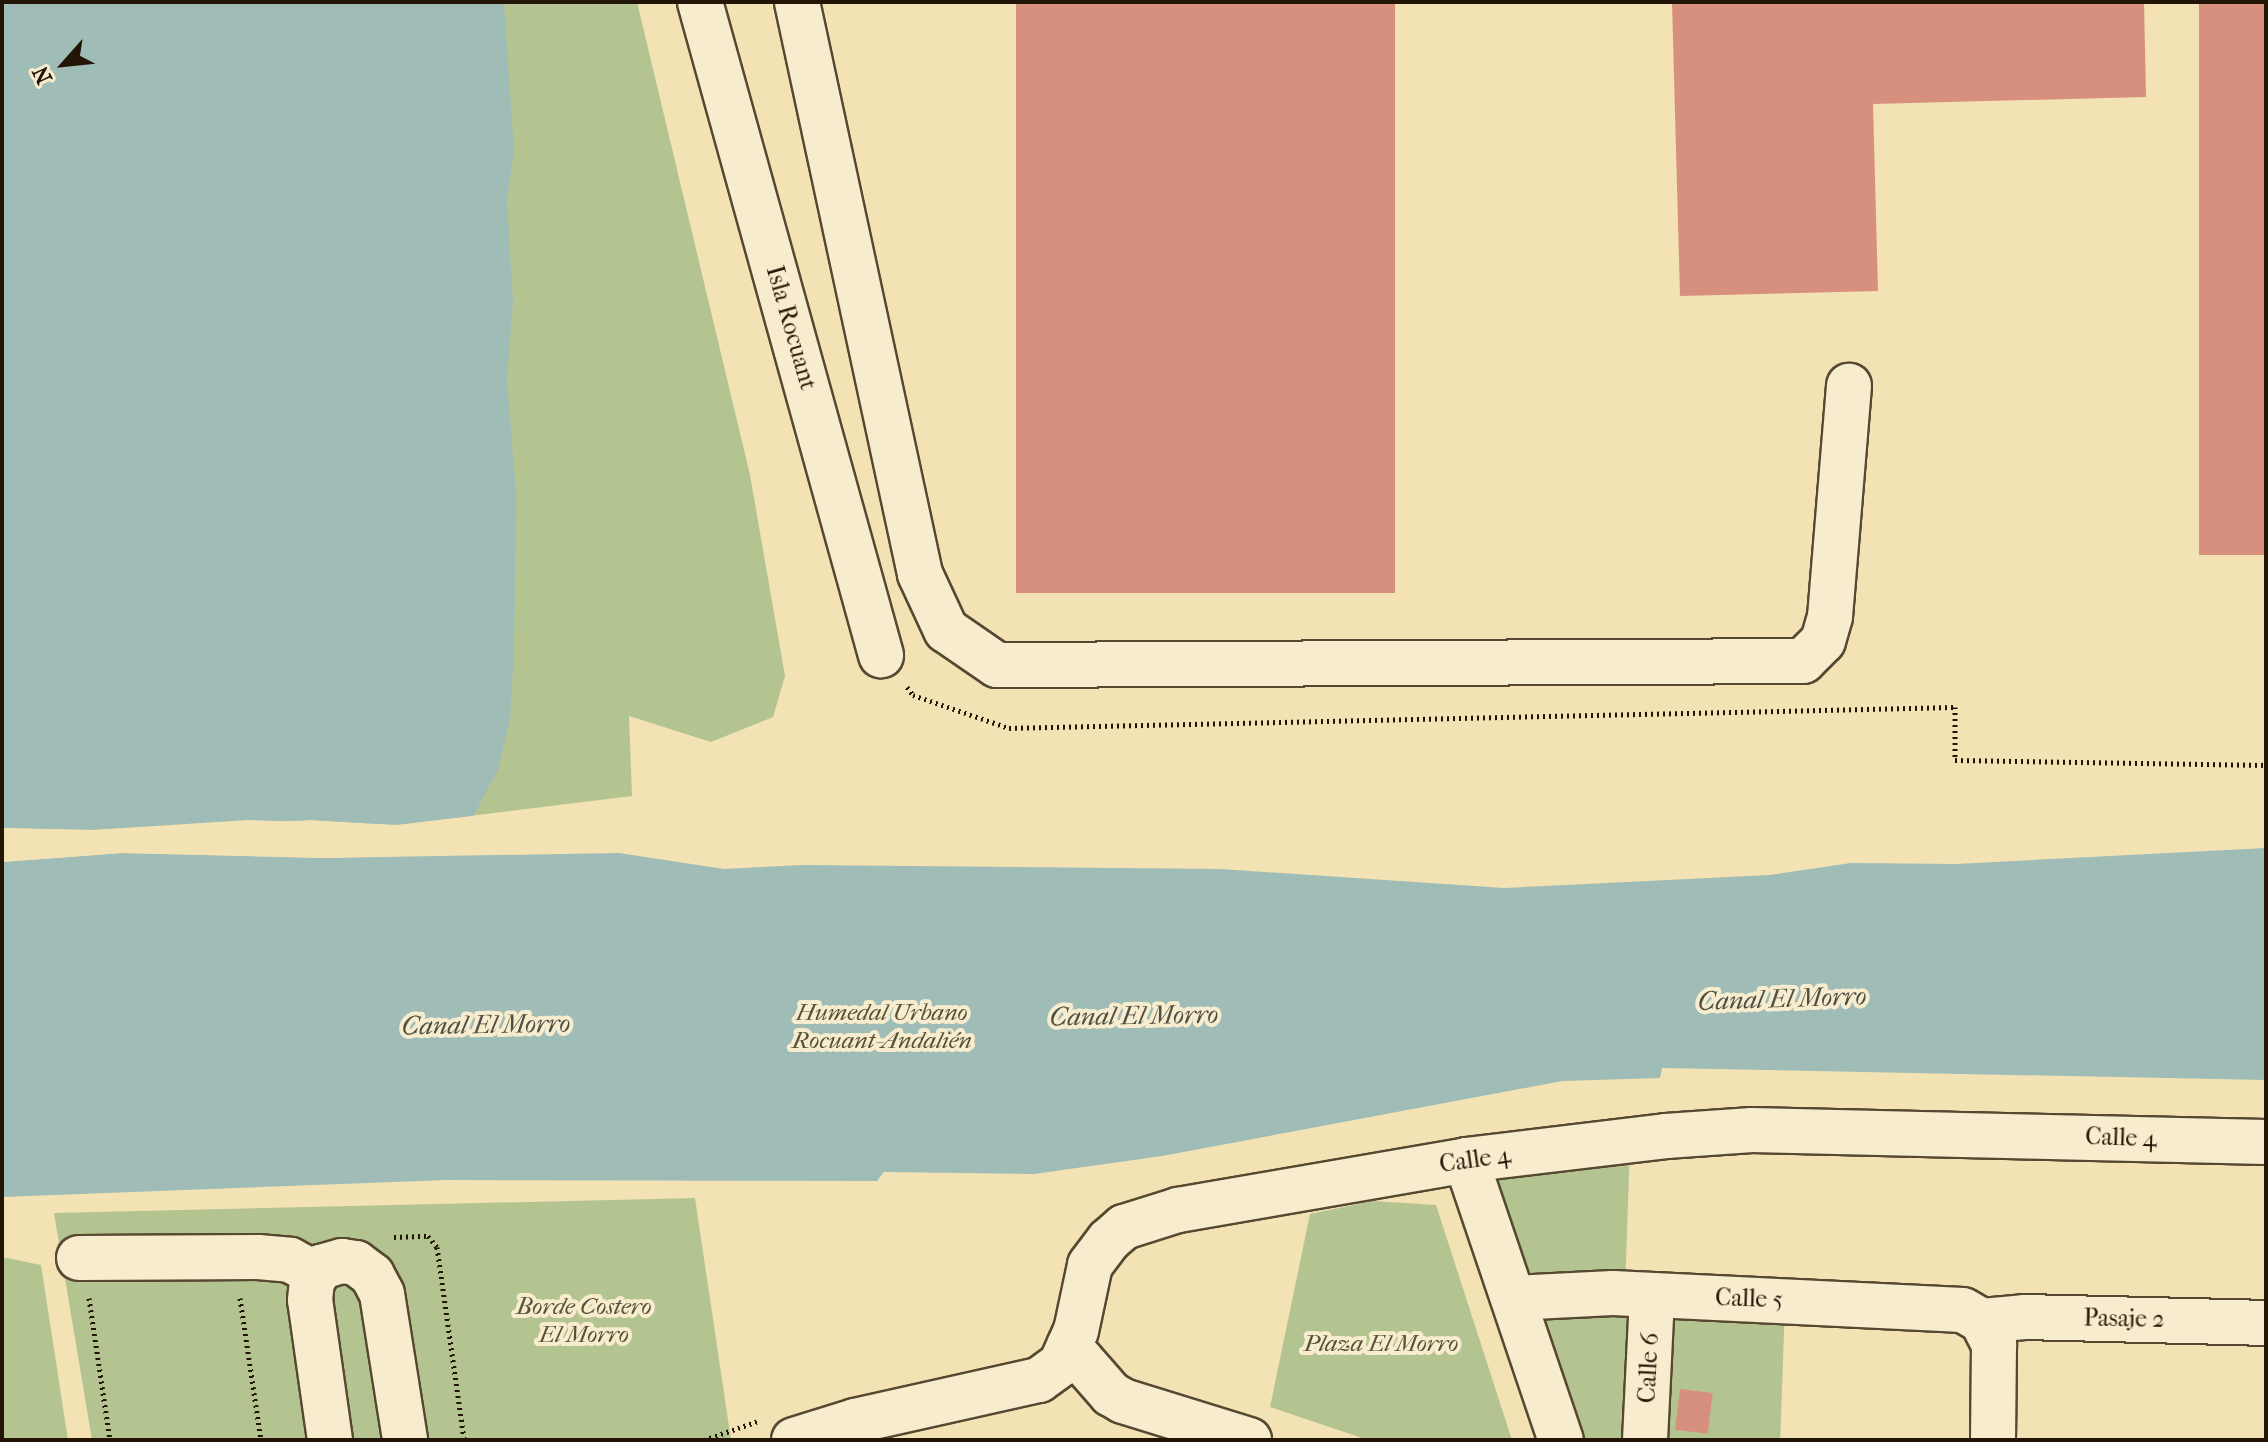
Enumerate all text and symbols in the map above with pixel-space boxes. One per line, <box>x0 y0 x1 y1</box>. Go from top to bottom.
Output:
north arrow <box>24 24 104 104</box>
text: N <box>27 62 58 88</box>
street label: Isla Rocuant <box>760 263 822 393</box>
water label: Canal El Morro <box>1697 980 1867 1018</box>
park label: Humedal Urbano Rocuant-Andalién <box>792 999 972 1055</box>
water label: Canal El Morro <box>1049 999 1219 1033</box>
water label: Canal El Morro <box>401 1008 571 1042</box>
street label: Calle 4 <box>2085 1122 2157 1154</box>
street label: Calle 4 <box>1438 1141 1512 1179</box>
street label: Calle 5 <box>1715 1283 1783 1315</box>
park label: Borde Costero El Morro <box>516 1293 652 1349</box>
street label: Pasaje 2 <box>2083 1304 2165 1334</box>
park label: Plaza El Morro <box>1304 1330 1458 1358</box>
street label: Calle 6 <box>1633 1332 1665 1404</box>

